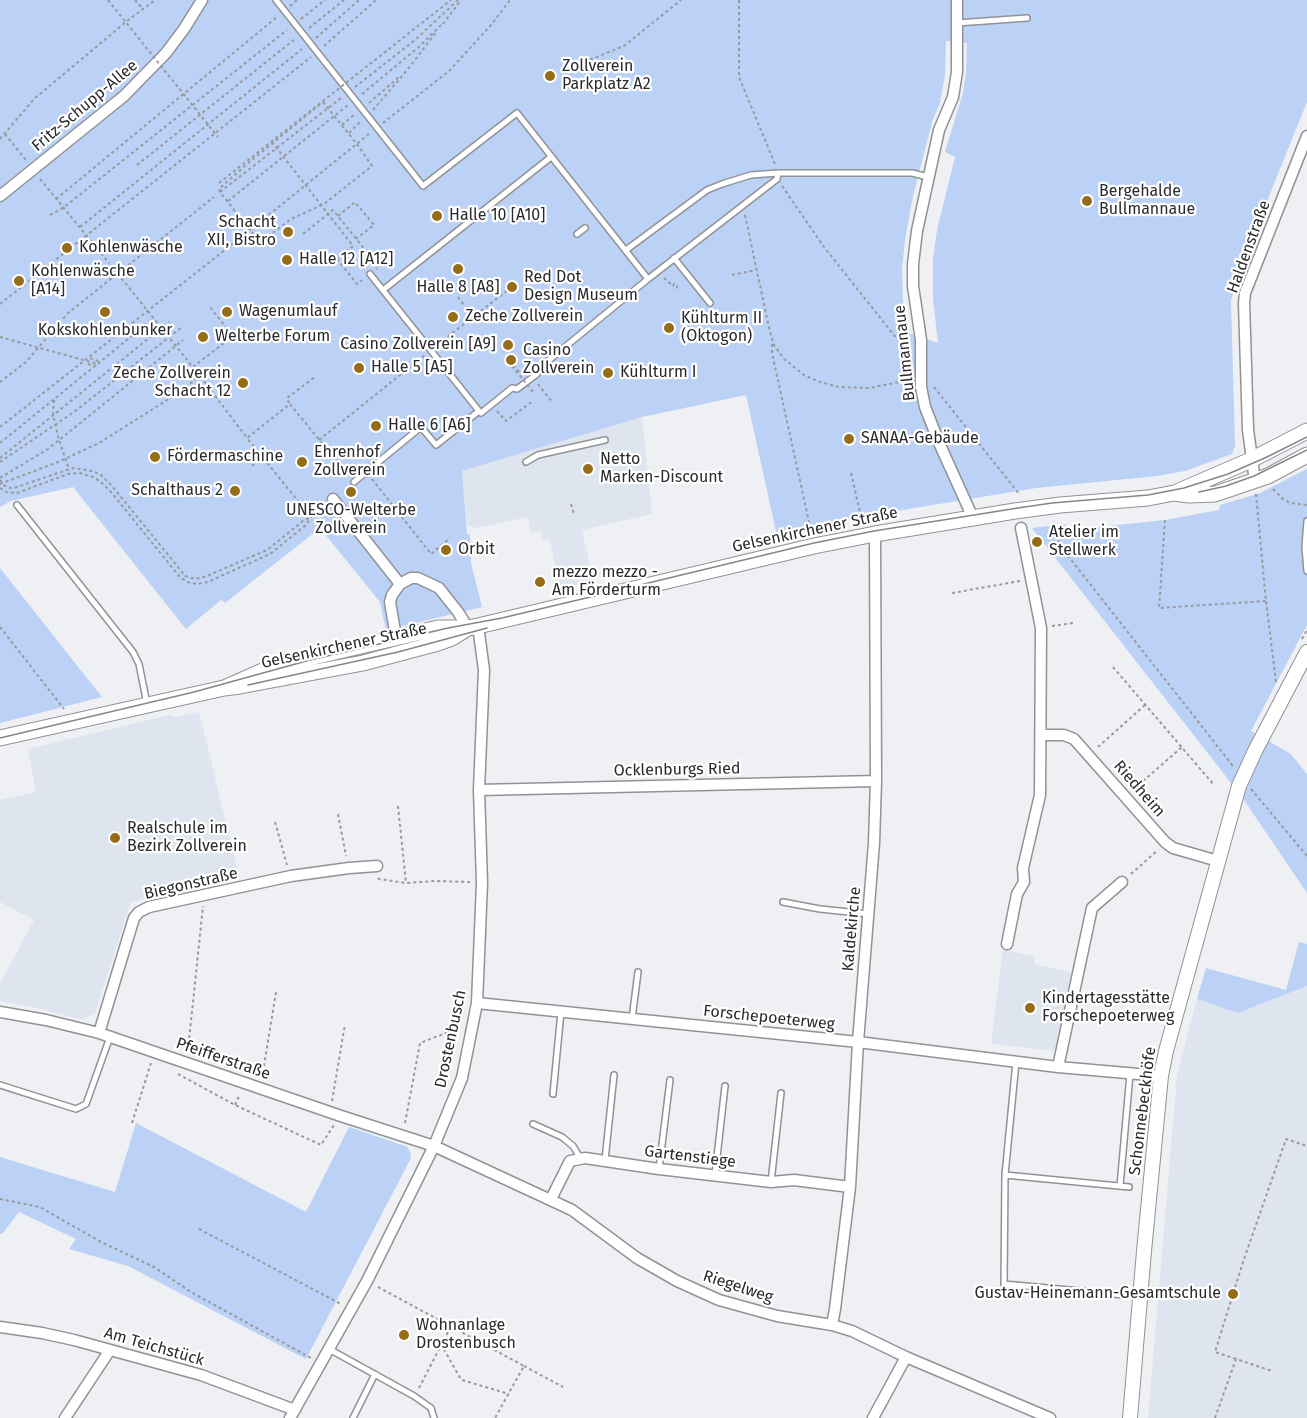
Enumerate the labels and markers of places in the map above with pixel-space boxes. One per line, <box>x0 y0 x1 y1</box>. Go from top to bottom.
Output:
place label: Zollverein Parkplatz A2 <box>562 57 651 95</box>
marker: Zollverein Parkplatz A2 <box>543 69 557 83</box>
place label: Bergehalde Bullmannaue <box>1099 182 1195 220</box>
marker: Bergehalde Bullmannaue <box>1080 194 1094 208</box>
place label: Halle 10 [A10] <box>449 206 545 226</box>
marker: Halle 10 [A10] <box>430 209 444 223</box>
place label: Schacht XII, Bistro <box>207 213 276 251</box>
marker: Schacht XII, Bistro <box>281 225 295 239</box>
place label: Kohlenwäsche <box>79 238 183 258</box>
marker: Kohlenwäsche <box>60 241 74 255</box>
place label: Halle 12 [A12] <box>299 250 393 270</box>
marker: Halle 12 [A12] <box>280 253 294 267</box>
place label: Kohlenwäsche [A14] <box>31 262 135 300</box>
marker: Halle 8 [A8] <box>451 262 465 276</box>
place label: Red Dot Design Museum <box>524 268 638 306</box>
marker: Kohlenwäsche [A14] <box>12 274 26 288</box>
place label: Halle 8 [A8] <box>416 278 500 298</box>
marker: Red Dot Design Museum <box>505 280 519 294</box>
place label: Wagenumlauf <box>239 302 337 322</box>
marker: Kokskohlenbunker <box>98 305 112 319</box>
marker: Wagenumlauf <box>220 305 234 319</box>
place label: Zeche Zollverein <box>465 307 583 327</box>
place label: Kühlturm II (Oktogon) <box>681 309 762 347</box>
marker: Zeche Zollverein <box>446 310 460 324</box>
place label: Kokskohlenbunker <box>38 321 172 341</box>
marker: Kühlturm II (Oktogon) <box>662 321 676 335</box>
place label: Welterbe Forum <box>215 327 330 347</box>
marker: Welterbe Forum <box>196 330 210 344</box>
place label: Casino Zollverein [A9] <box>340 335 496 355</box>
marker: Casino Zollverein [A9] <box>501 338 515 352</box>
place label: Casino Zollverein <box>523 341 594 379</box>
marker: Casino Zollverein <box>504 353 518 367</box>
place label: Halle 5 [A5] <box>371 358 453 378</box>
marker: Halle 5 [A5] <box>352 361 366 375</box>
place label: Kühlturm I <box>620 363 697 383</box>
place label: Zeche Zollverein Schacht 12 <box>113 364 231 402</box>
marker: Kühlturm I <box>601 366 615 380</box>
marker: Zeche Zollverein Schacht 12 <box>236 376 250 390</box>
place label: Halle 6 [A6] <box>388 416 471 436</box>
marker: Halle 6 [A6] <box>369 419 383 433</box>
place label: SANAA-Gebäude <box>861 429 979 449</box>
marker: SANAA-Gebäude <box>842 432 856 446</box>
place label: Ehrenhof Zollverein <box>314 443 385 481</box>
place label: Fördermaschine <box>167 447 283 467</box>
marker: Fördermaschine <box>148 450 162 464</box>
place label: Netto Marken-Discount <box>600 450 723 488</box>
marker: Ehrenhof Zollverein <box>295 455 309 469</box>
marker: Netto Marken-Discount <box>581 462 595 476</box>
place label: Schalthaus 2 <box>131 481 223 501</box>
marker: Schalthaus 2 <box>228 484 242 498</box>
marker: UNESCO-Welterbe Zollverein <box>344 485 358 499</box>
place label: UNESCO-Welterbe Zollverein <box>286 501 416 539</box>
place label: Atelier im Stellwerk <box>1049 523 1119 561</box>
marker: Atelier im Stellwerk <box>1030 535 1044 549</box>
place label: Orbit <box>458 540 495 560</box>
marker: Orbit <box>439 543 453 557</box>
place label: mezzo mezzo - Am Förderturm <box>552 563 661 601</box>
marker: mezzo mezzo - Am Förderturm <box>533 575 547 589</box>
place label: Realschule im Bezirk Zollverein <box>127 819 247 857</box>
marker: Realschule im Bezirk Zollverein <box>108 831 122 845</box>
place label: Kindertagesstätte Forschepoeterweg <box>1042 989 1174 1027</box>
marker: Kindertagesstätte Forschepoeterweg <box>1023 1001 1037 1015</box>
place label: Gustav-Heinemann-Gesamtschule <box>975 1284 1221 1304</box>
marker: Gustav-Heinemann-Gesamtschule <box>1226 1287 1240 1301</box>
place label: Wohnanlage Drostenbusch <box>416 1316 516 1354</box>
marker: Wohnanlage Drostenbusch <box>397 1328 411 1342</box>

